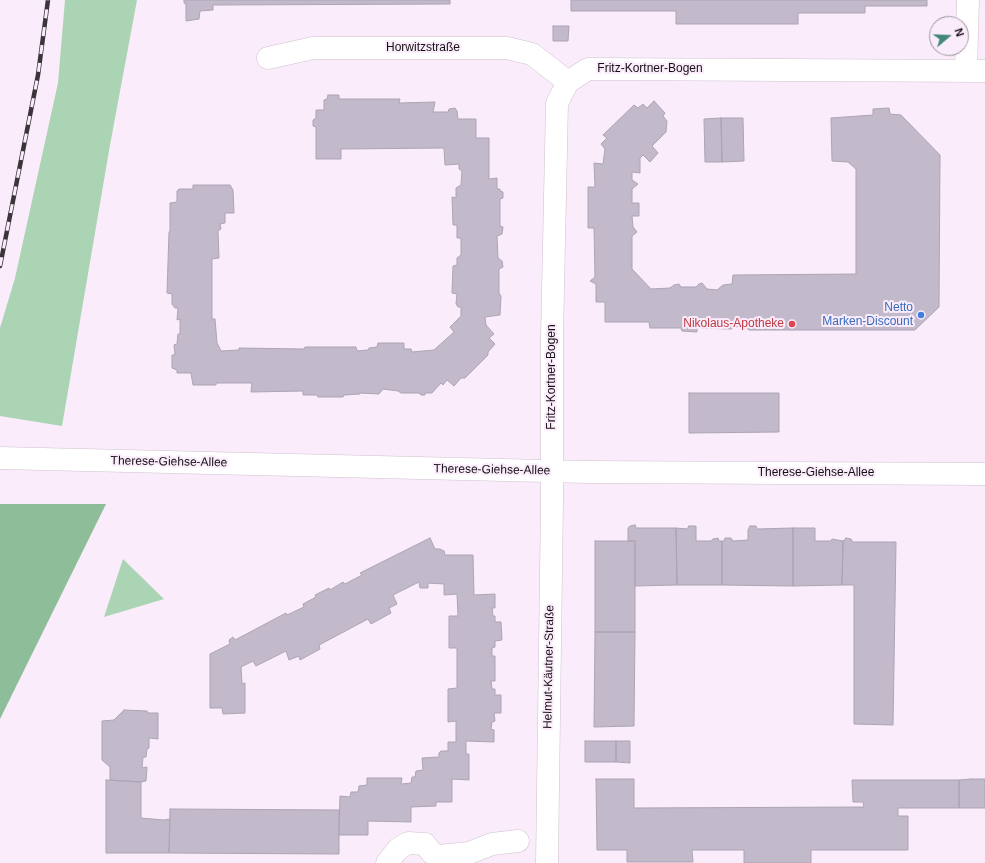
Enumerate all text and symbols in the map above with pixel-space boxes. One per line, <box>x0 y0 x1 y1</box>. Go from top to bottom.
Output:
north arrow <box>929 16 969 56</box>
text: N <box>952 27 966 38</box>
street label: Horwitzstraße <box>386 41 460 55</box>
street label: Fritz-Kortner-Bogen <box>597 62 703 76</box>
place label: Netto Marken-Discount <box>822 301 913 329</box>
marker: Netto Marken-Discount <box>916 310 926 320</box>
place label: Nikolaus-Apotheke <box>683 317 784 331</box>
marker: Nikolaus-Apotheke <box>787 319 797 329</box>
street label: Fritz-Kortner-Bogen <box>545 324 559 430</box>
street label: Therese-Giehse-Allee <box>111 454 227 470</box>
street label: Therese-Giehse-Allee <box>434 462 550 478</box>
street label: Therese-Giehse-Allee <box>758 466 874 480</box>
street label: Helmut-Käutner-Straße <box>541 605 557 729</box>

